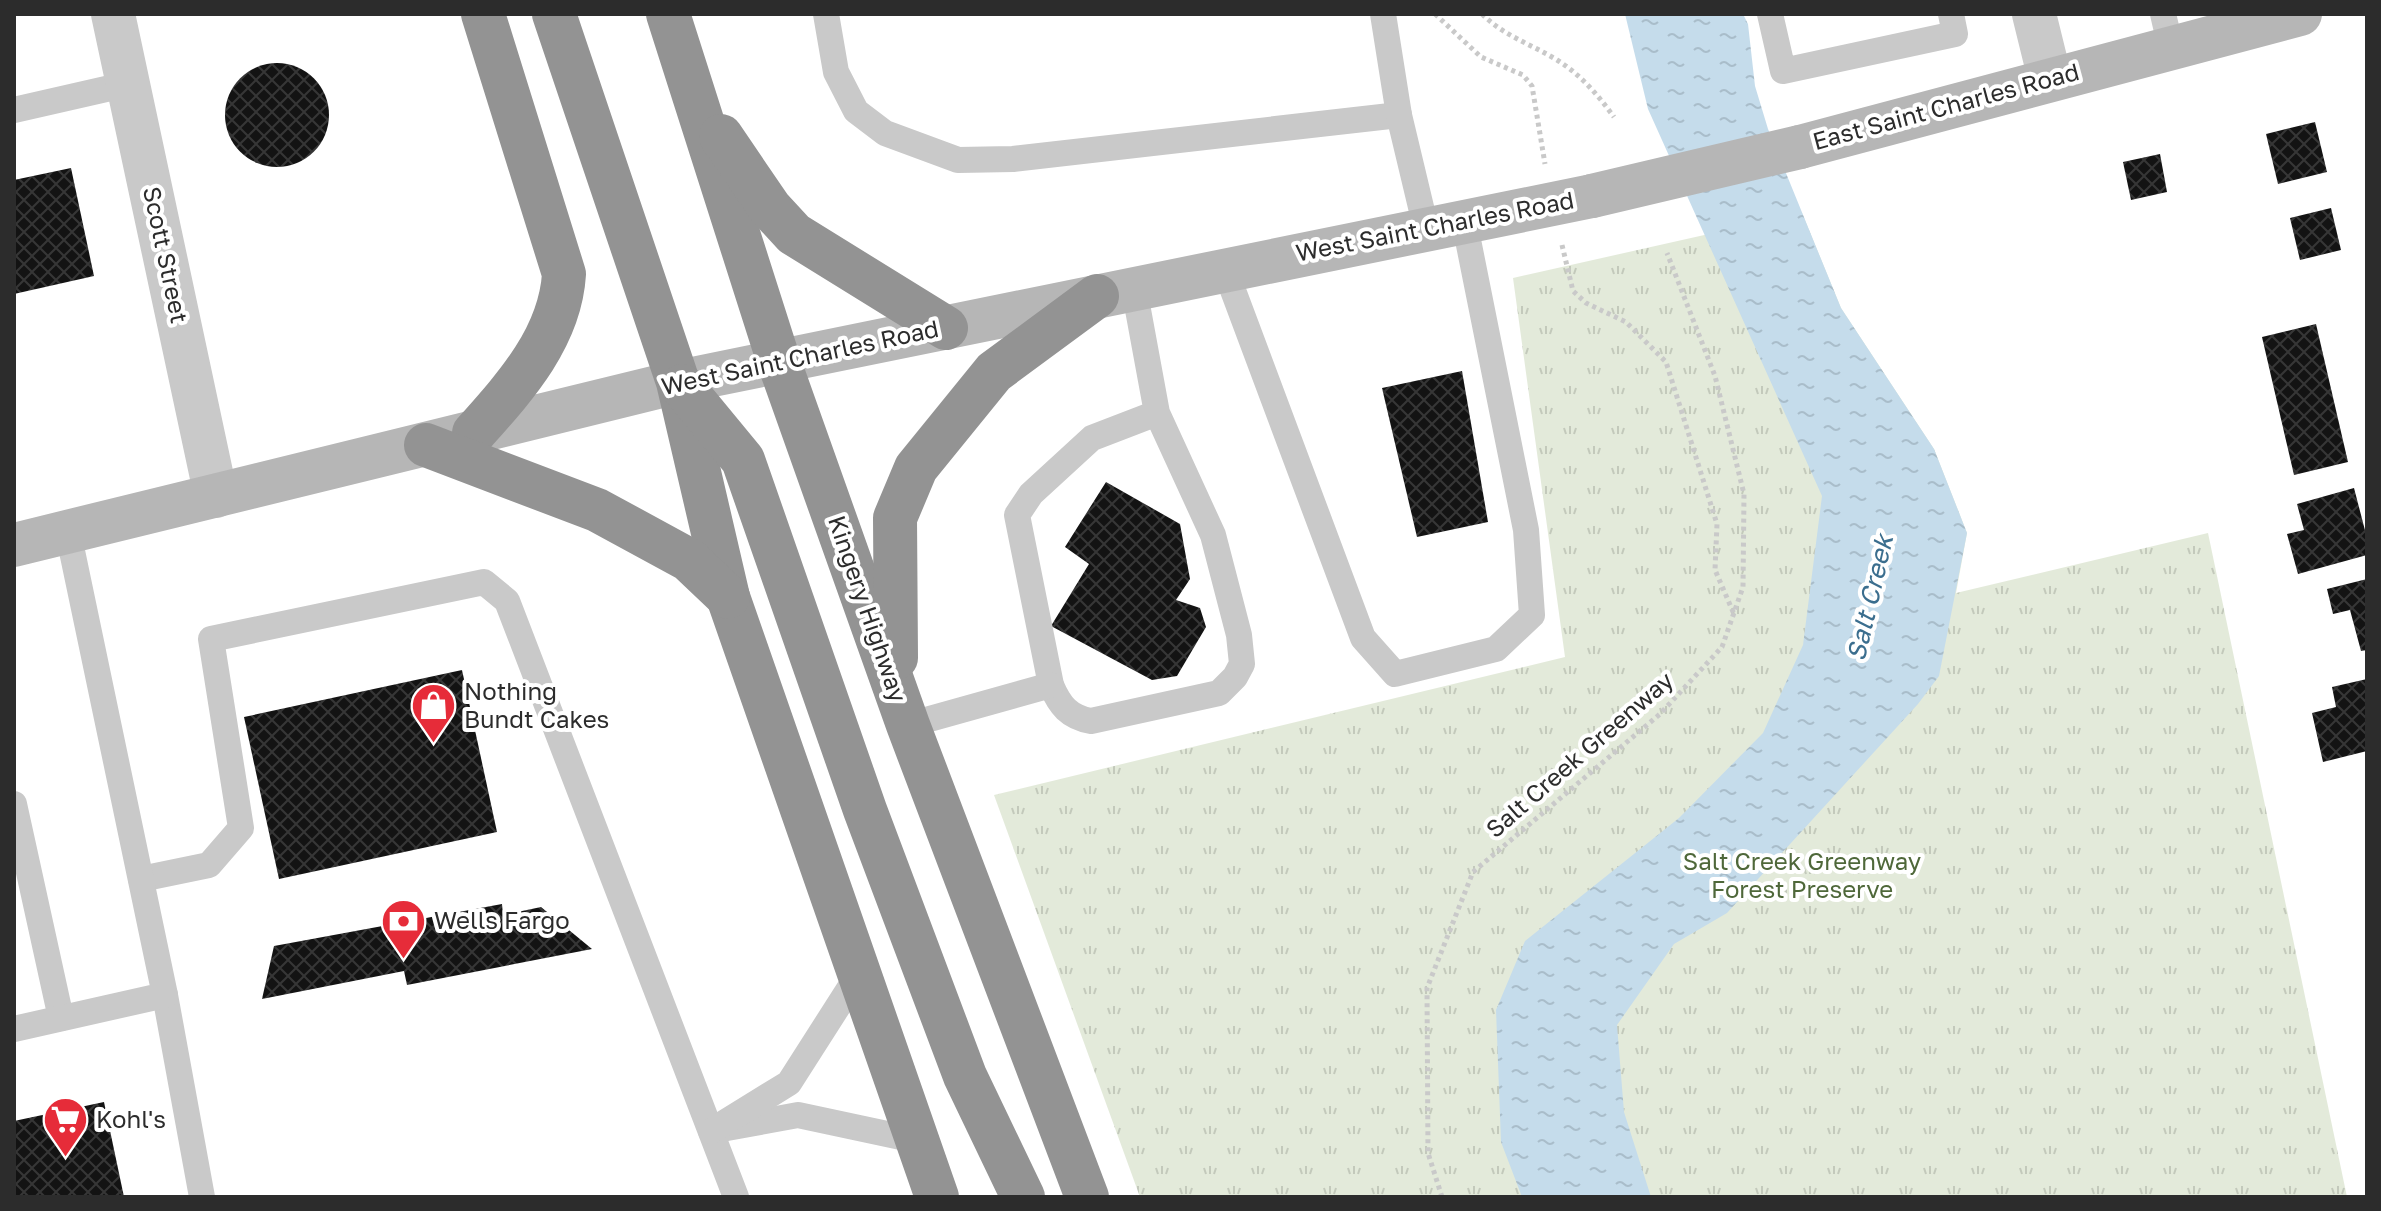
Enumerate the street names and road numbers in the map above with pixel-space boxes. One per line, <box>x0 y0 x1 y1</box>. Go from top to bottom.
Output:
street label: East Saint Charles Road <box>1809 56 2082 155</box>
street label: Scott Street <box>138 184 195 326</box>
street label: West Saint Charles Road <box>1293 184 1576 267</box>
street label: West Saint Charles Road <box>658 313 941 400</box>
street label: Kingery Highway <box>823 511 914 706</box>
street label: Salt Creek Greenway <box>1480 665 1679 843</box>

